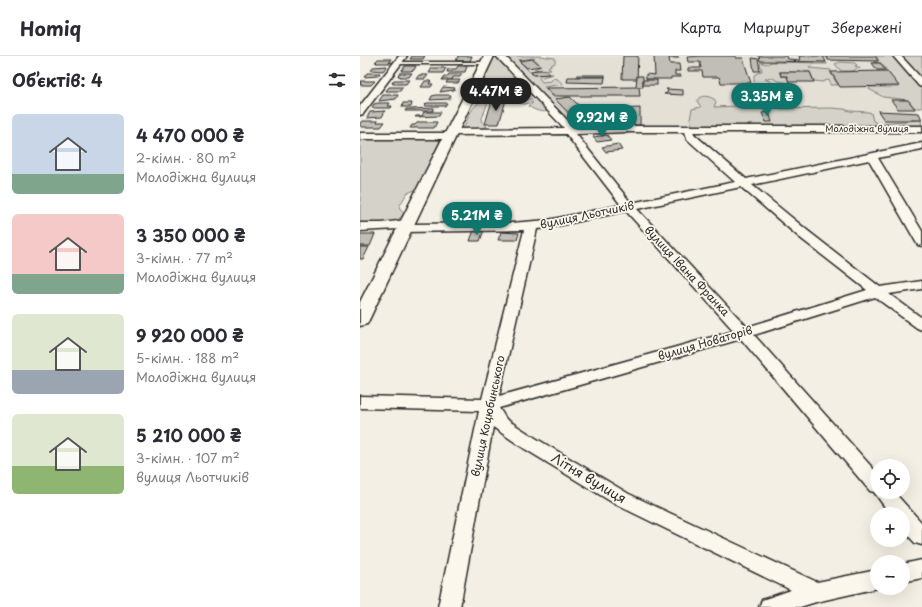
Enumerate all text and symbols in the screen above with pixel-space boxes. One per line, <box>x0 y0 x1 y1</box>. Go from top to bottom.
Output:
text: Homiq <box>20 14 81 42</box>
text: Карта <box>680 17 721 38</box>
text: Маршрут <box>743 17 810 38</box>
text: Збережені <box>832 17 902 38</box>
text: Об’єктів: 4 <box>12 67 103 93</box>
icon: filters <box>326 69 348 91</box>
pin: 4.47M ₴ <box>459 78 533 112</box>
text: 4.47M ₴ <box>469 81 523 100</box>
pin: 3.35M ₴ <box>730 83 804 117</box>
text: 3.35M ₴ <box>740 86 794 105</box>
pin: 9.92M ₴ <box>565 104 639 138</box>
text: 9.92M ₴ <box>576 107 628 126</box>
street label: Молодіжна вулиця <box>825 121 909 135</box>
text: 4 470 000 ₴ <box>136 122 244 148</box>
icon: home <box>44 130 92 178</box>
text: 2-кімн. · 80 m² <box>136 148 236 167</box>
text: Молодіжна вулиця <box>136 167 256 186</box>
street label: вулиця Льотчиків <box>538 196 635 233</box>
pin: 5.21M ₴ <box>440 202 514 236</box>
text: 5.21M ₴ <box>451 205 503 224</box>
text: 3 350 000 ₴ <box>136 222 245 248</box>
street label: вулиця Івана Франка <box>641 222 734 320</box>
icon: home <box>44 230 92 278</box>
text: 3-кімн. · 77 m² <box>136 248 233 267</box>
text: Молодіжна вулиця <box>136 267 256 286</box>
street label: вулиця Новаторів <box>656 321 755 364</box>
text: 9 920 000 ₴ <box>136 322 244 348</box>
icon: home <box>44 330 92 378</box>
text: 5-кімн. · 188 m² <box>136 348 239 367</box>
street label: вулиця Коцюбинського <box>466 354 509 478</box>
text: Молодіжна вулиця <box>136 367 256 386</box>
text: 5 210 000 ₴ <box>136 422 241 448</box>
icon: home <box>44 430 92 478</box>
text: 3-кімн. · 107 m² <box>136 448 240 467</box>
street label: Літня вулиця <box>548 448 630 507</box>
map controls <box>870 459 910 595</box>
button: locate <box>870 459 910 499</box>
text: вулиця Льотчиків <box>136 467 249 486</box>
button: + <box>870 507 910 547</box>
button: − <box>870 555 910 595</box>

